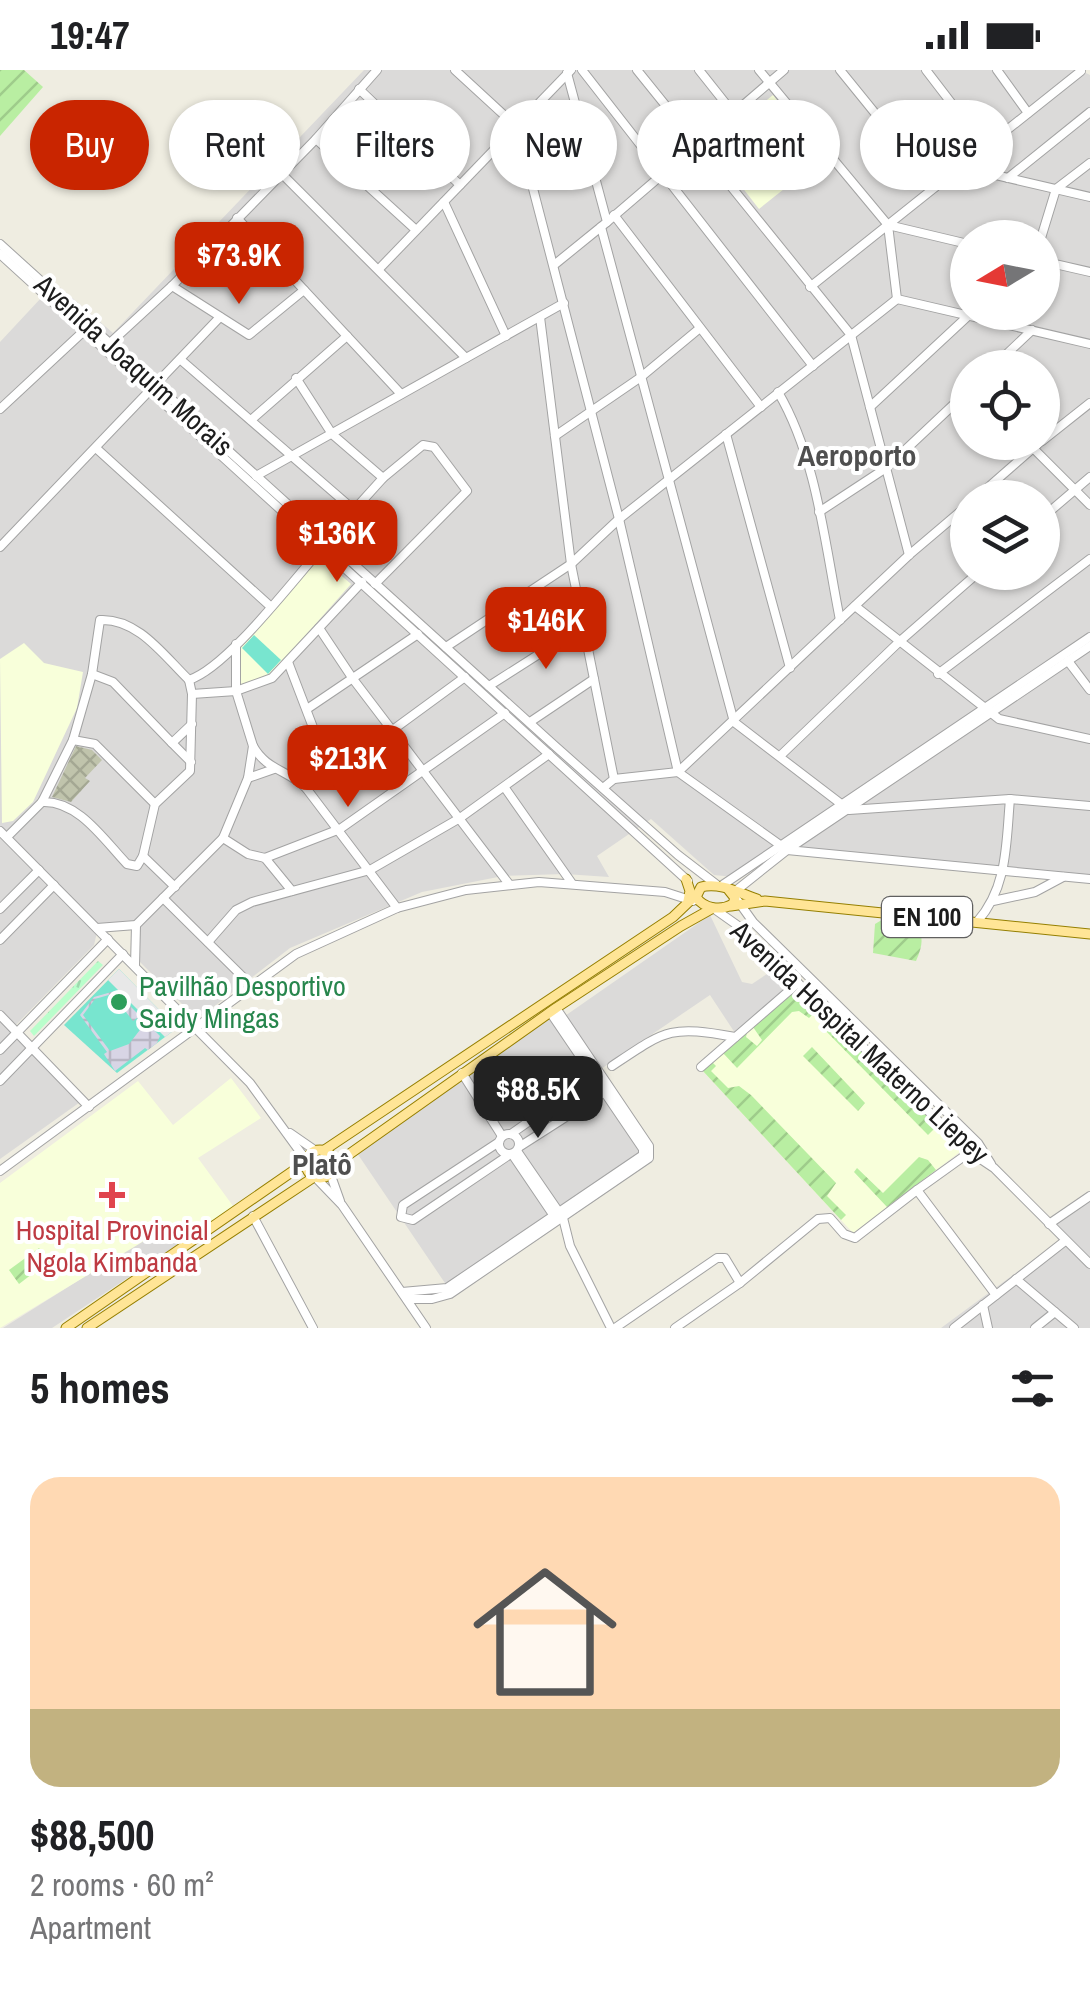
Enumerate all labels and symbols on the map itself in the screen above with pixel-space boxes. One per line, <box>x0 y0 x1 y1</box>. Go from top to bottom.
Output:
north arrow <box>950 220 1060 330</box>
pin: $73.9K <box>158 222 320 307</box>
street label: Avenida Joaquim Morais <box>26 265 241 464</box>
district label: Aeroporto <box>798 435 916 475</box>
pin: $136K <box>267 500 407 585</box>
pin: $146K <box>476 587 616 672</box>
pin: $213K <box>278 725 418 810</box>
road number: EN 100 <box>882 897 972 937</box>
street label: Avenida Hospital Materno Liepey <box>722 911 998 1172</box>
place label: Pavilhão Desportivo Saidy Mingas <box>139 967 346 1037</box>
marker: Pavilhão Desportivo Saidy Mingas <box>108 991 130 1013</box>
pin: $88.5K <box>457 1056 619 1141</box>
district label: Platô <box>292 1144 352 1184</box>
marker: Hospital Provincial Ngola Kimbanda <box>99 1182 125 1208</box>
place label: Hospital Provincial Ngola Kimbanda <box>16 1211 208 1281</box>

